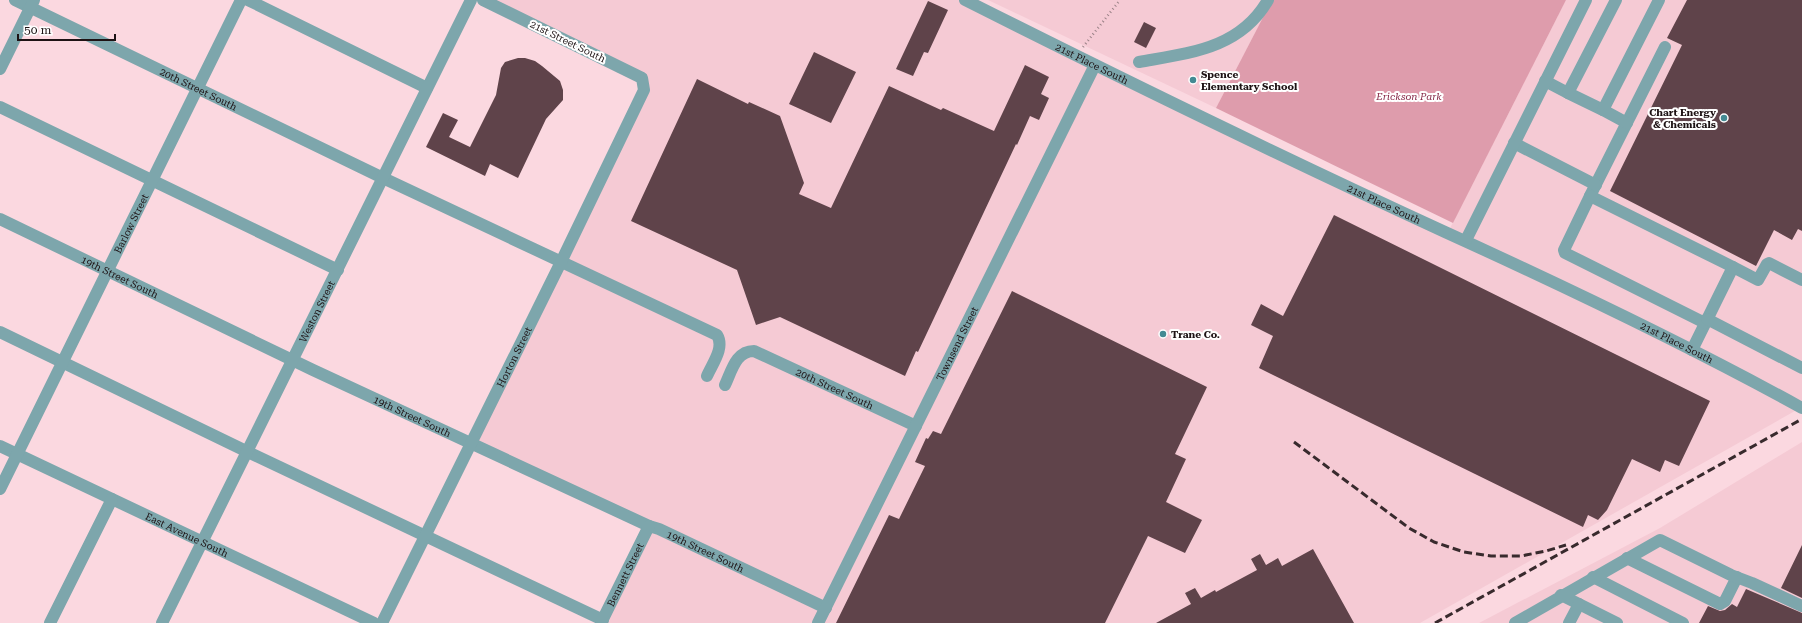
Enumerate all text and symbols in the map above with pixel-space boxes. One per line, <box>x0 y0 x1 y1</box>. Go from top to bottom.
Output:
scale bar <box>18 16 115 42</box>
street label: 21st Street South <box>528 18 608 65</box>
text: 50 m <box>24 23 51 37</box>
street label: 21st Place South <box>1054 41 1130 87</box>
street label: 20th Street South <box>158 66 239 113</box>
place label: Spence Elementary School <box>1201 69 1298 92</box>
marker: Spence Elementary School <box>1188 75 1198 85</box>
park label: Erickson Park <box>1375 91 1442 102</box>
place label: Chart Energy & Chemicals <box>1649 107 1716 130</box>
marker: Chart Energy & Chemicals <box>1719 113 1729 123</box>
street label: 21st Place South <box>1345 182 1423 226</box>
street label: Barlow Street <box>112 192 151 255</box>
street label: 19th Street South <box>79 254 160 301</box>
street label: Weston Street <box>297 279 337 344</box>
street label: Townsend Street <box>934 305 980 383</box>
street label: 21st Place South <box>1639 320 1715 366</box>
street label: Horton Street <box>495 325 534 389</box>
marker: Trane Co. <box>1158 329 1168 339</box>
place label: Trane Co. <box>1171 329 1220 340</box>
street label: 20th Street South <box>794 366 876 412</box>
street label: 19th Street South <box>372 394 453 439</box>
street label: East Avenue South <box>144 511 231 560</box>
street label: 19th Street South <box>665 529 746 575</box>
street label: Bennett Street <box>605 541 646 608</box>

